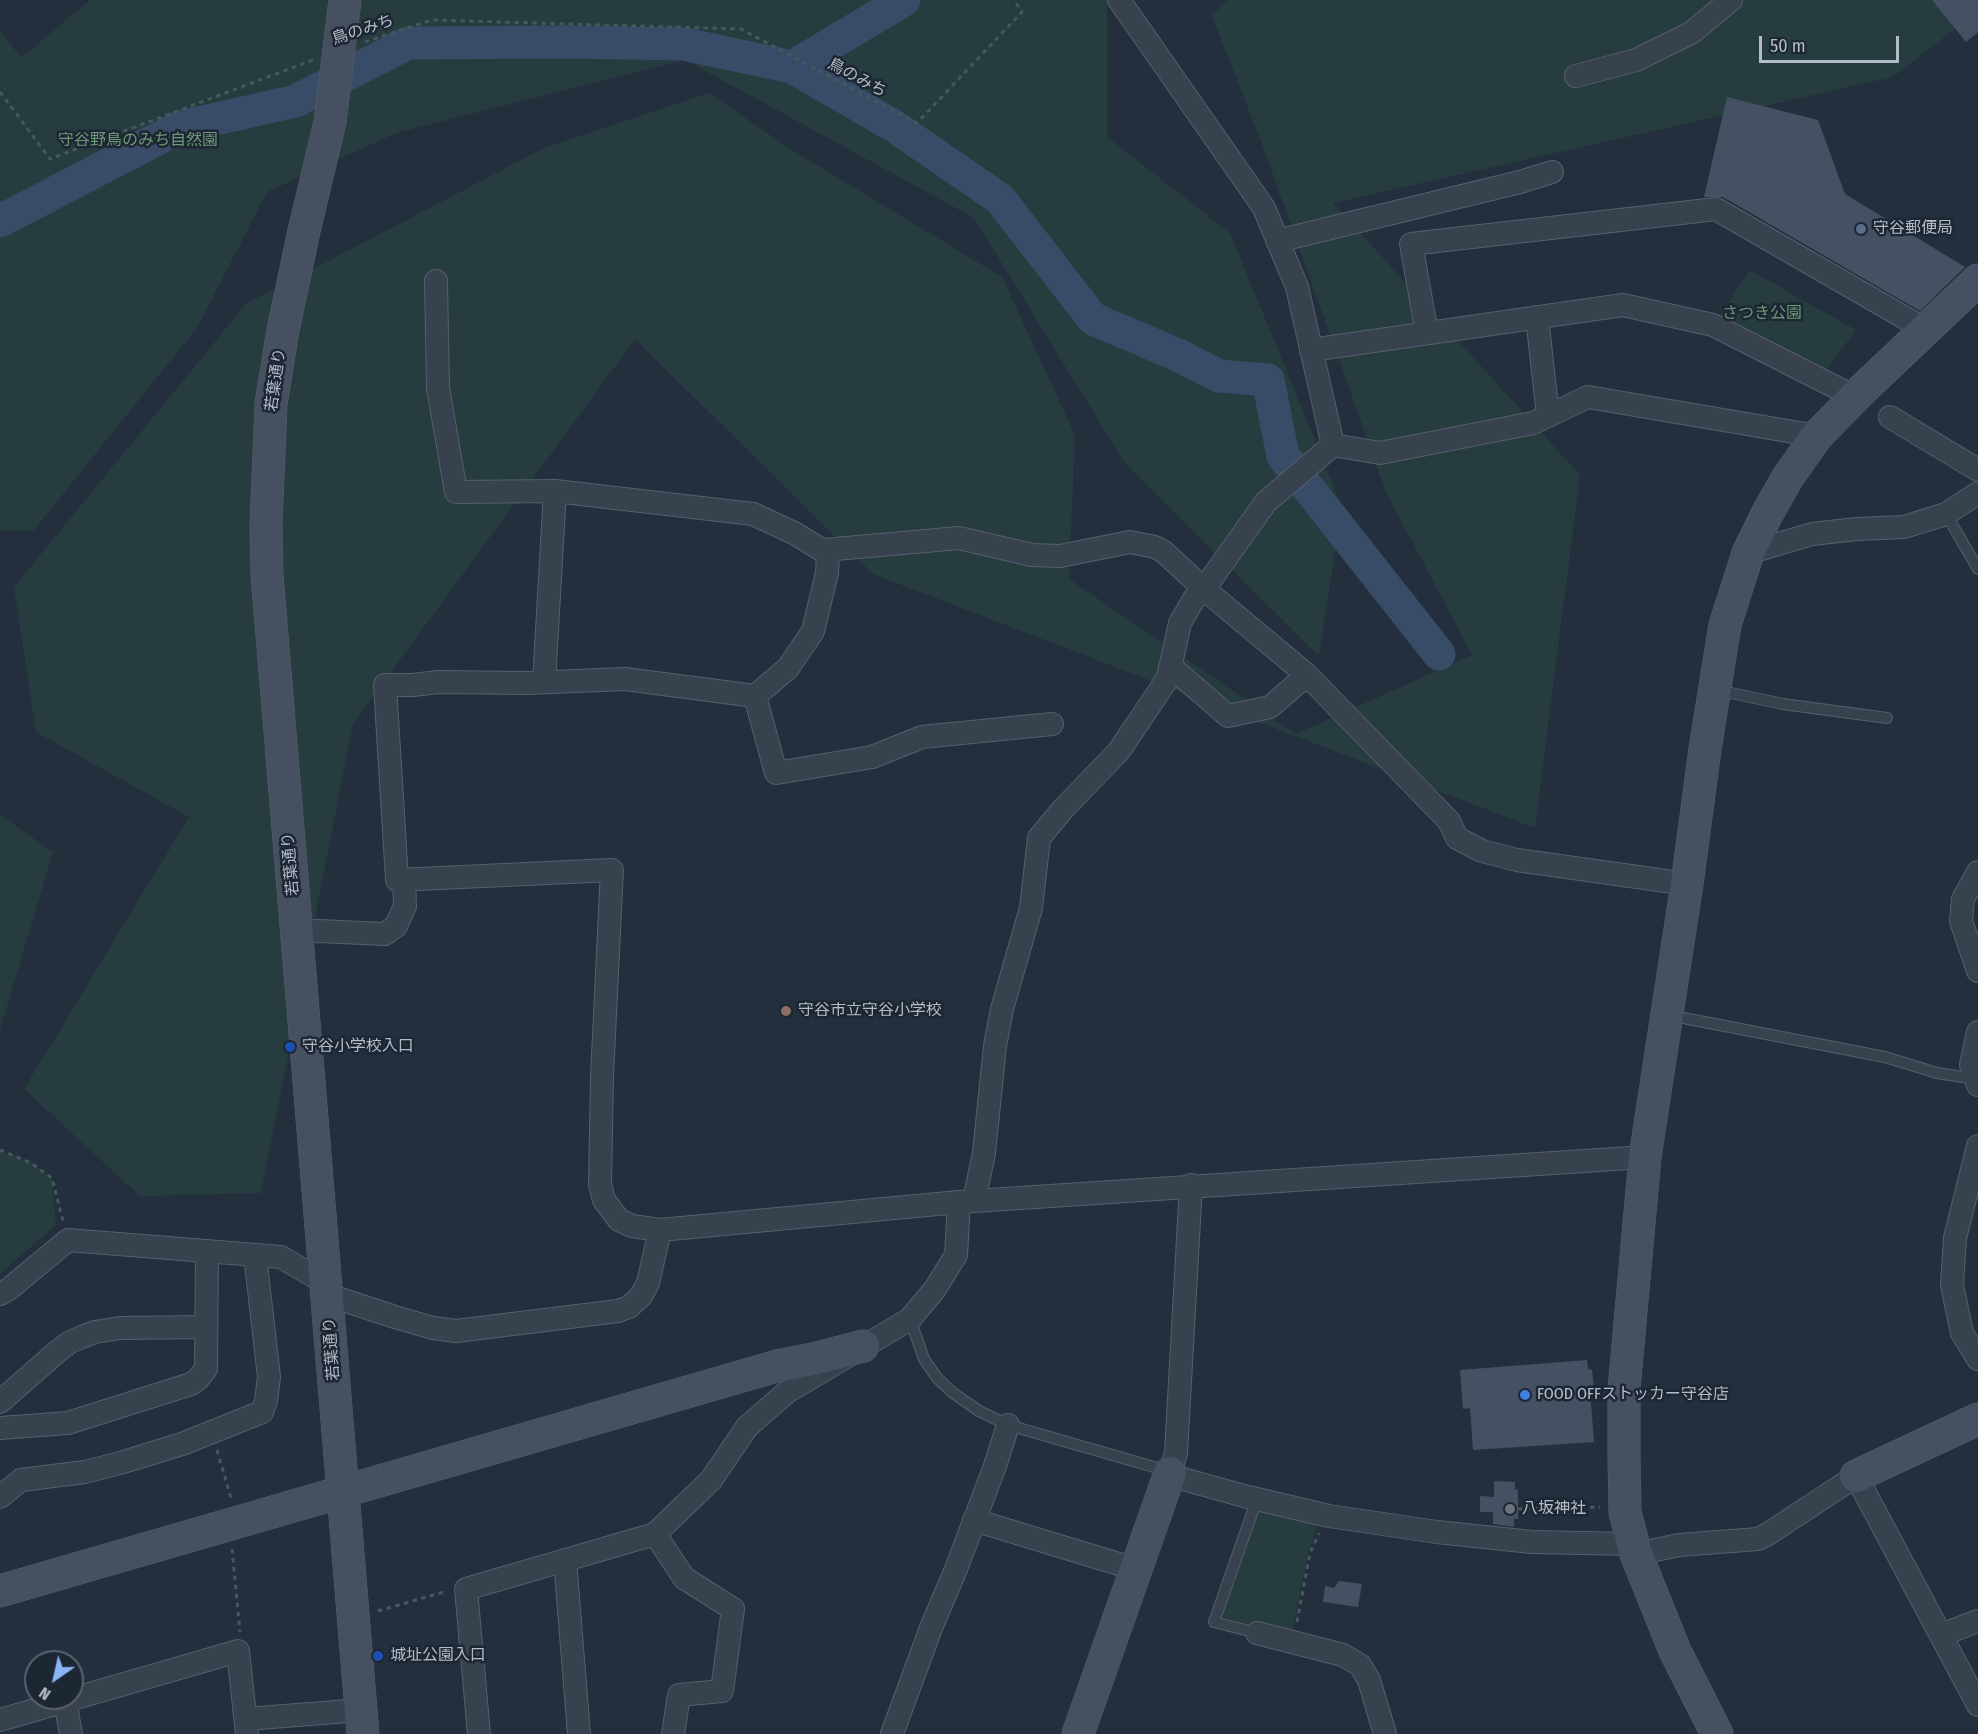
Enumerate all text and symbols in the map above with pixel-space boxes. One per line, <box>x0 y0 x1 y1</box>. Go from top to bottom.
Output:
street label: 鳥のみち <box>330 11 396 49</box>
scale bar <box>1762 24 1902 62</box>
text: 50 m <box>1770 35 1806 57</box>
street label: 鳥のみち <box>824 55 890 101</box>
park label: 守谷野鳥のみち自然園 <box>58 131 218 151</box>
place label: 守谷郵便局 <box>1873 219 1953 239</box>
marker: 守谷郵便局 <box>1854 222 1868 236</box>
park label: さつき公園 <box>1722 304 1802 324</box>
street label: 若葉通り <box>262 347 290 413</box>
street label: 若葉通り <box>279 831 303 897</box>
place label: 守谷市立守谷小学校 <box>798 1001 942 1021</box>
marker: 守谷市立守谷小学校 <box>779 1004 793 1018</box>
place label: 守谷小学校入口 <box>302 1037 414 1057</box>
marker: 守谷小学校入口 <box>283 1040 297 1054</box>
street label: 若葉通り <box>320 1316 344 1382</box>
place label: FOOD OFFストッカー守谷店 <box>1537 1385 1729 1405</box>
marker: FOOD OFFストッカー守谷店 <box>1518 1388 1532 1402</box>
place label: 八坂神社 <box>1522 1499 1586 1519</box>
marker: 八坂神社 <box>1503 1502 1517 1516</box>
place label: 城址公園入口 <box>390 1646 486 1666</box>
marker: 城址公園入口 <box>371 1649 385 1663</box>
north arrow <box>24 1650 84 1710</box>
text: N <box>35 1683 54 1704</box>

